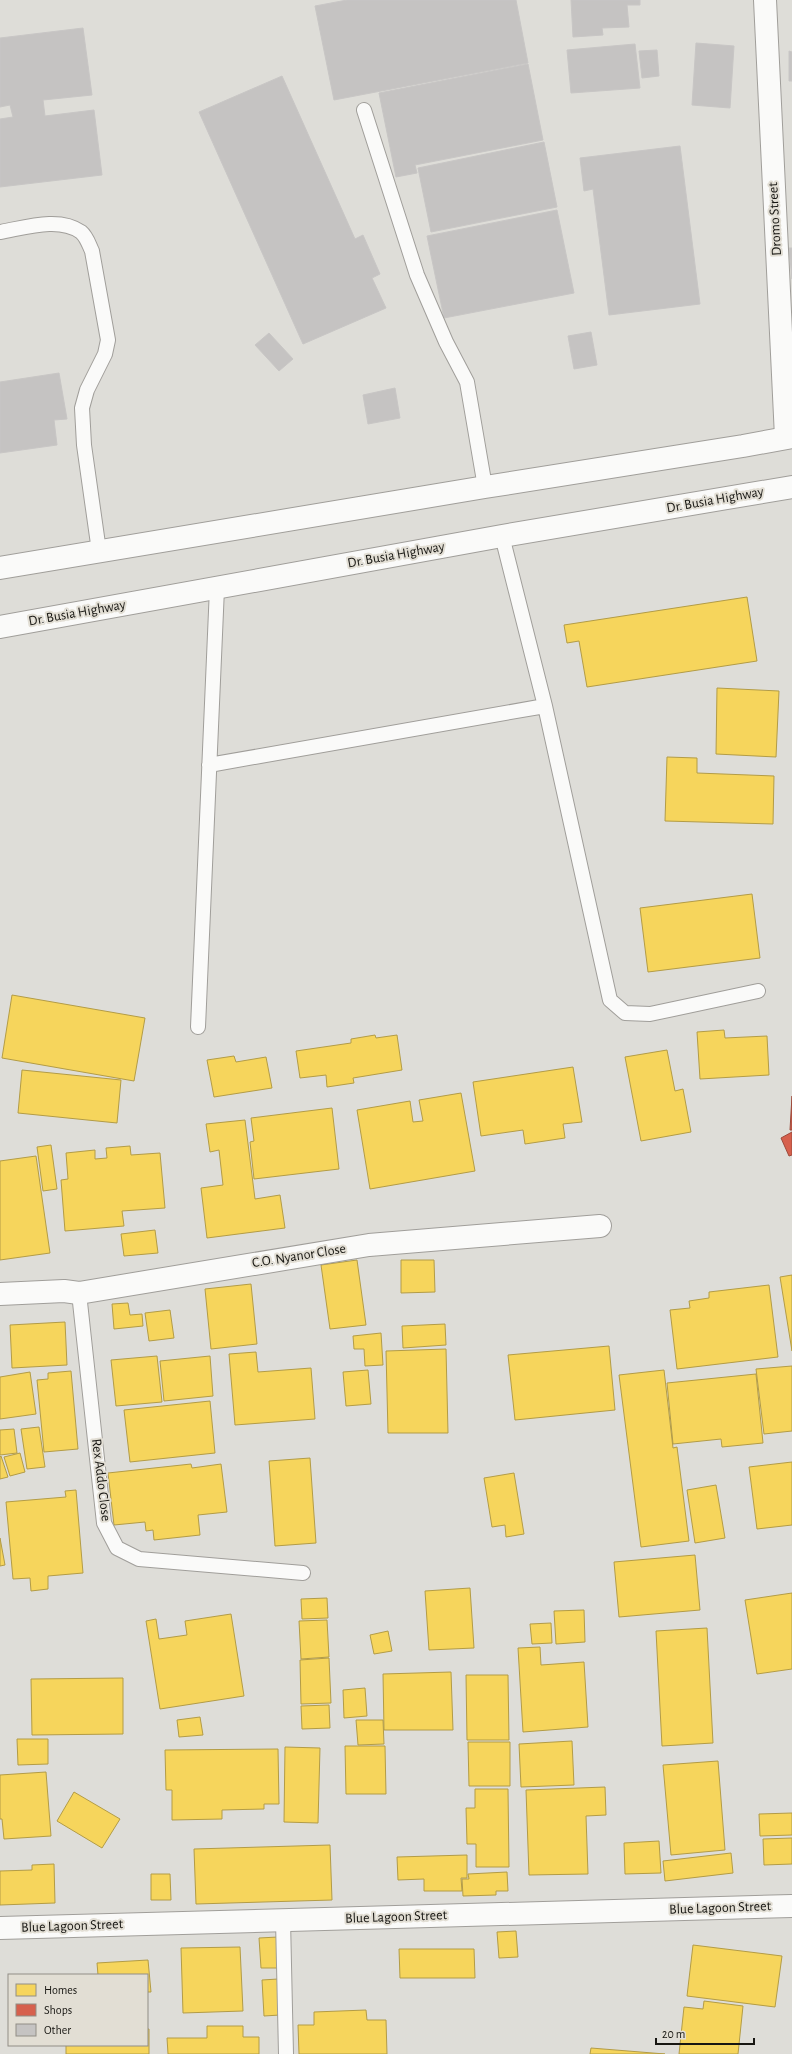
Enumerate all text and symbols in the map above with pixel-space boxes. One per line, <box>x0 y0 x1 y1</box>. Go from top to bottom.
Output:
street label: Dromo Street <box>766 181 784 256</box>
street label: Dr. Busia Highway <box>665 485 765 515</box>
street label: Dr. Busia Highway <box>346 540 446 570</box>
street label: Dr. Busia Highway <box>27 598 127 628</box>
street label: C.O. Nyanor Close <box>251 1242 347 1270</box>
street label: Rex Addo Close <box>89 1438 113 1522</box>
street label: Blue Lagoon Street <box>669 1899 772 1917</box>
street label: Blue Lagoon Street <box>345 1908 448 1926</box>
street label: Blue Lagoon Street <box>21 1917 124 1935</box>
legend <box>8 1974 148 2046</box>
text: Homes <box>44 1984 77 1996</box>
text: Shops <box>44 2004 72 2016</box>
scale bar <box>656 2020 754 2046</box>
text: Other <box>44 2024 71 2036</box>
text: 20 m <box>662 2028 685 2040</box>

